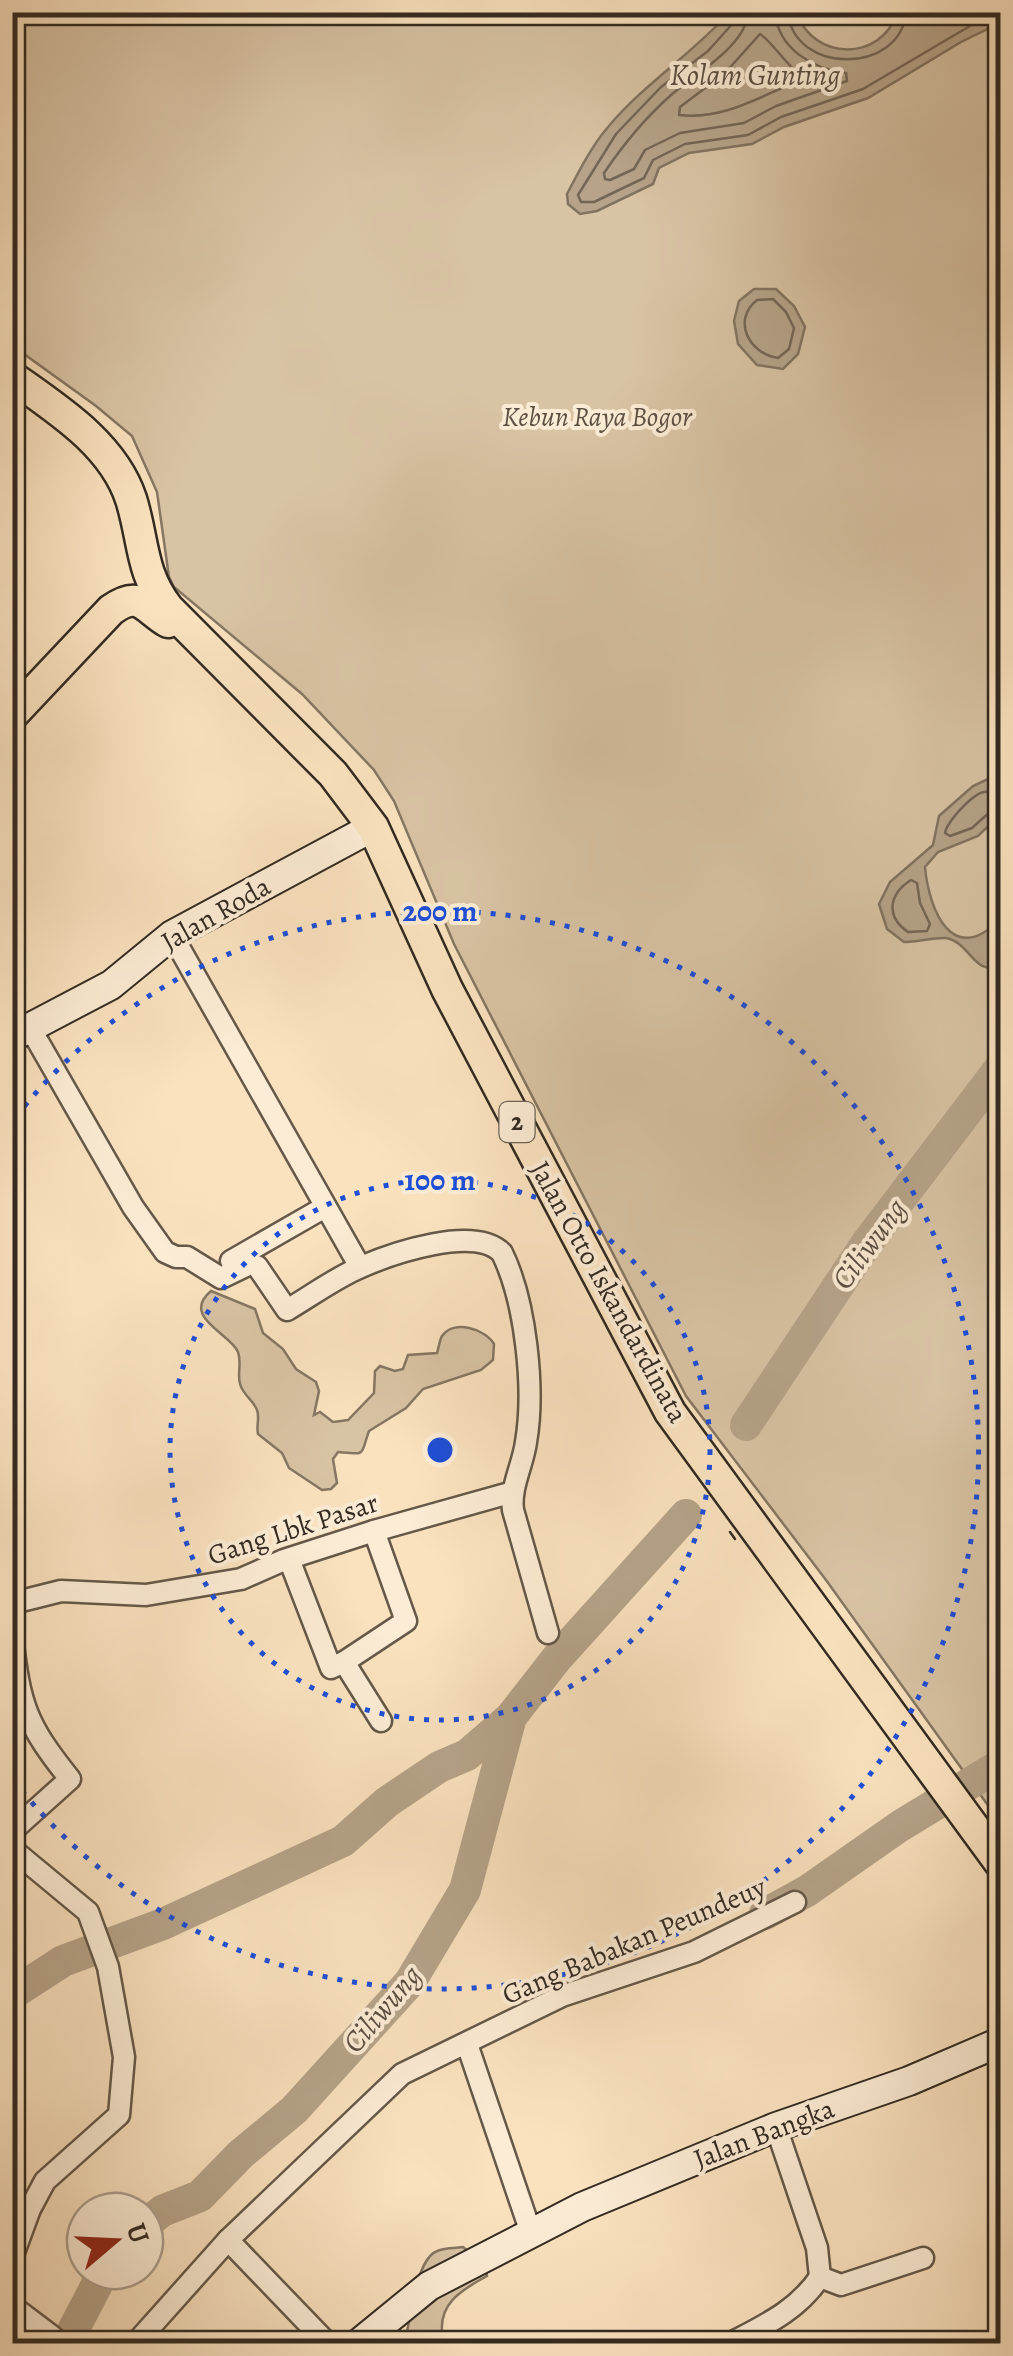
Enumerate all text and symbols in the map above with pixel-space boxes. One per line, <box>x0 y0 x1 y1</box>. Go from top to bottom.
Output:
water label: Kolam Gunting <box>670 55 841 95</box>
park label: Kebun Raya Bogor <box>502 398 693 436</box>
street label: Jalan Roda <box>154 867 278 961</box>
text: 200 m <box>402 891 478 931</box>
road number: 2 <box>500 1102 534 1142</box>
street label: Jalan Otto Iskandardinata <box>521 1154 697 1430</box>
text: 100 m <box>404 1160 476 1200</box>
water label: Ciliwung <box>823 1190 916 1297</box>
centre of rings <box>422 1432 458 1468</box>
street label: Gang Lbk Pasar <box>203 1483 383 1574</box>
street label: Gang Babakan Peundeuy <box>496 1868 772 2014</box>
water label: Ciliwung <box>334 1956 431 2061</box>
street label: Jalan Bangka <box>688 2090 840 2178</box>
north arrow <box>65 2191 165 2291</box>
text: U <box>117 2218 159 2248</box>

